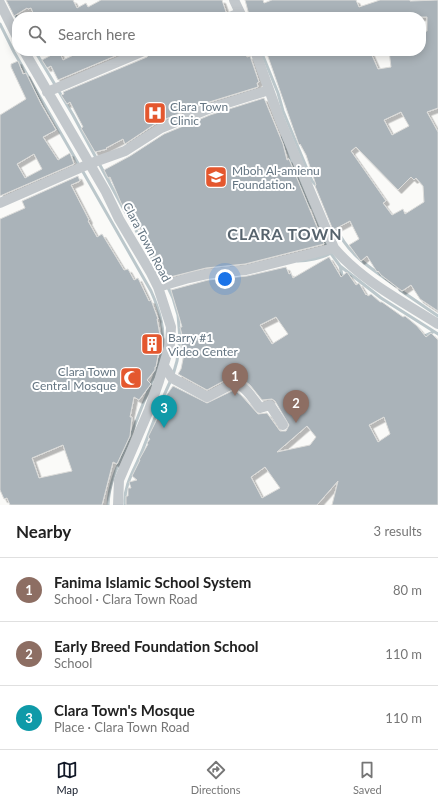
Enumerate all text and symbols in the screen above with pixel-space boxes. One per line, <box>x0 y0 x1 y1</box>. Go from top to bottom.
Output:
search box <box>12 12 426 56</box>
icon: search <box>26 23 48 45</box>
text: Search here <box>58 25 135 43</box>
place label: Clara Town Clinic <box>170 99 228 128</box>
hospital icon: Clara Town Clinic <box>142 100 168 126</box>
place label: Mboh Al-amienu Foundation. <box>232 163 320 192</box>
school or university icon: Mboh Al-amienu Foundation. <box>203 164 229 190</box>
street label: Clara Town Road <box>120 200 174 284</box>
district label: CLARA TOWN <box>227 224 343 243</box>
your location <box>215 269 235 289</box>
place label: Barry #1 Video Center <box>168 330 238 359</box>
building icon: Barry #1 Video Center <box>139 331 165 357</box>
pin: 1 <box>222 363 248 396</box>
place label: Clara Town Central Mosque <box>32 364 116 393</box>
mosque icon: Clara Town Central Mosque <box>118 365 144 391</box>
pin: 2 <box>283 390 309 423</box>
pin: 3 <box>151 395 177 428</box>
text: Nearby <box>16 521 71 542</box>
text: 3 results <box>374 523 422 539</box>
text: Fanima Islamic School System <box>54 573 251 591</box>
text: 1 <box>25 582 33 598</box>
text: 80 m <box>393 582 422 598</box>
text: School · Clara Town Road <box>54 591 198 607</box>
text: Early Breed Foundation School <box>54 637 259 655</box>
text: 2 <box>25 646 33 662</box>
text: 110 m <box>385 646 422 662</box>
text: School <box>54 655 92 671</box>
text: Clara Town's Mosque <box>54 701 195 719</box>
text: 3 <box>25 710 33 726</box>
text: 110 m <box>385 710 422 726</box>
text: Place · Clara Town Road <box>54 719 190 735</box>
tab: Map <box>56 759 78 796</box>
tab: Directions <box>191 759 240 796</box>
tab: Saved <box>353 759 382 796</box>

